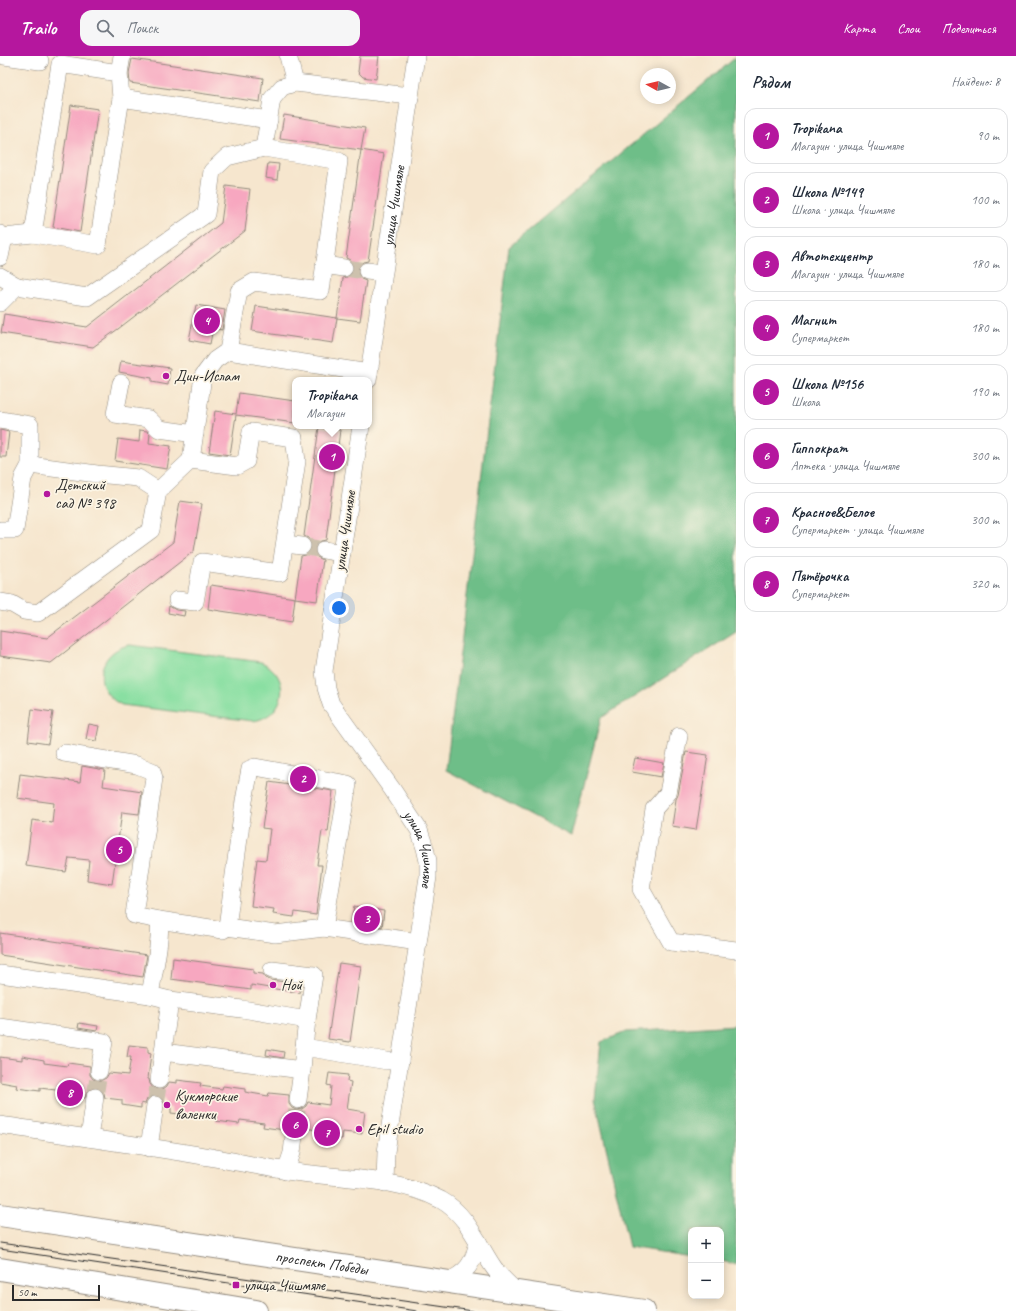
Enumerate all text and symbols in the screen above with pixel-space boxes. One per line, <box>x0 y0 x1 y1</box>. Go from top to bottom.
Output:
search box <box>80 10 360 46</box>
text: Trailo <box>20 16 56 40</box>
icon: search <box>94 17 116 39</box>
text: Поиск <box>126 19 158 38</box>
text: Карта <box>843 20 875 37</box>
text: Слои <box>897 20 920 37</box>
text: Поделиться <box>942 20 996 37</box>
north arrow <box>640 68 676 104</box>
text: Рядом <box>752 72 790 93</box>
text: Найдено: 8 <box>952 74 1000 90</box>
text: Tropikana <box>791 119 842 138</box>
text: 1 <box>763 128 769 144</box>
text: 90 m <box>977 128 999 144</box>
text: Магазин · улица Чишмяле <box>791 138 903 154</box>
street label: улица Чишмяле <box>378 163 410 248</box>
text: Школа №149 <box>791 183 863 202</box>
text: 2 <box>763 192 769 208</box>
text: 100 m <box>971 192 999 208</box>
text: Школа · улица Чишмяле <box>791 202 894 218</box>
text: Автотехцентр <box>791 247 872 266</box>
text: 3 <box>763 256 769 272</box>
text: 180 m <box>971 256 999 272</box>
text: Магазин · улица Чишмяле <box>791 266 903 282</box>
pin: 4 <box>194 306 220 336</box>
text: Магнит <box>791 311 836 330</box>
text: 4 <box>763 320 769 336</box>
text: 180 m <box>971 320 999 336</box>
text: Супермаркет <box>791 330 849 346</box>
place label: Дин-Ислам <box>174 366 240 386</box>
marker: Дин-Ислам <box>161 371 171 381</box>
text: Школа №156 <box>791 375 863 394</box>
popup <box>292 377 372 429</box>
text: 5 <box>763 384 769 400</box>
text: 190 m <box>971 384 999 400</box>
text: Tropikana <box>307 386 357 405</box>
text: Школа <box>791 394 820 410</box>
text: Магазин <box>307 405 345 421</box>
text: Гиппократ <box>791 439 848 458</box>
pin: 1 <box>319 442 345 472</box>
text: 6 <box>763 448 769 464</box>
text: 300 m <box>971 448 999 464</box>
text: Аптека · улица Чишмяле <box>791 458 899 474</box>
place label: Детский сад № 398 <box>55 475 117 513</box>
street label: улица Чишмяле <box>329 488 361 573</box>
marker: Детский сад № 398 <box>42 489 52 499</box>
text: Красное&Белое <box>791 503 874 522</box>
text: 7 <box>763 512 769 528</box>
text: 300 m <box>971 512 999 528</box>
text: Супермаркет · улица Чишмяле <box>791 522 924 538</box>
text: Пятёрочка <box>791 567 848 586</box>
text: 8 <box>763 576 769 592</box>
text: 320 m <box>971 576 999 592</box>
text: Супермаркет <box>791 586 849 602</box>
your location <box>329 598 349 618</box>
pin: 2 <box>290 764 316 794</box>
street label: улица Чишмяле <box>398 805 439 891</box>
pin: 5 <box>106 835 132 865</box>
pin: 3 <box>354 904 380 934</box>
place label: Ной <box>281 975 304 995</box>
marker: Ной <box>268 980 278 990</box>
pin: 8 <box>57 1078 83 1108</box>
place label: Кукморские валенки <box>175 1086 239 1124</box>
marker: Кукморские валенки <box>162 1100 172 1110</box>
pin: 6 <box>282 1110 308 1140</box>
pin: 7 <box>314 1118 340 1148</box>
place label: Epil studio <box>367 1119 424 1139</box>
marker: Epil studio <box>354 1124 364 1134</box>
map controls <box>688 1227 724 1299</box>
button: + <box>688 1227 724 1263</box>
street label: проспект Победы <box>274 1246 370 1280</box>
button: − <box>688 1263 724 1299</box>
place label: улица Чишмяле <box>243 1275 327 1295</box>
marker: улица Чишмяле <box>231 1280 241 1290</box>
scale bar <box>12 1283 100 1302</box>
text: 50 m <box>18 1285 37 1299</box>

